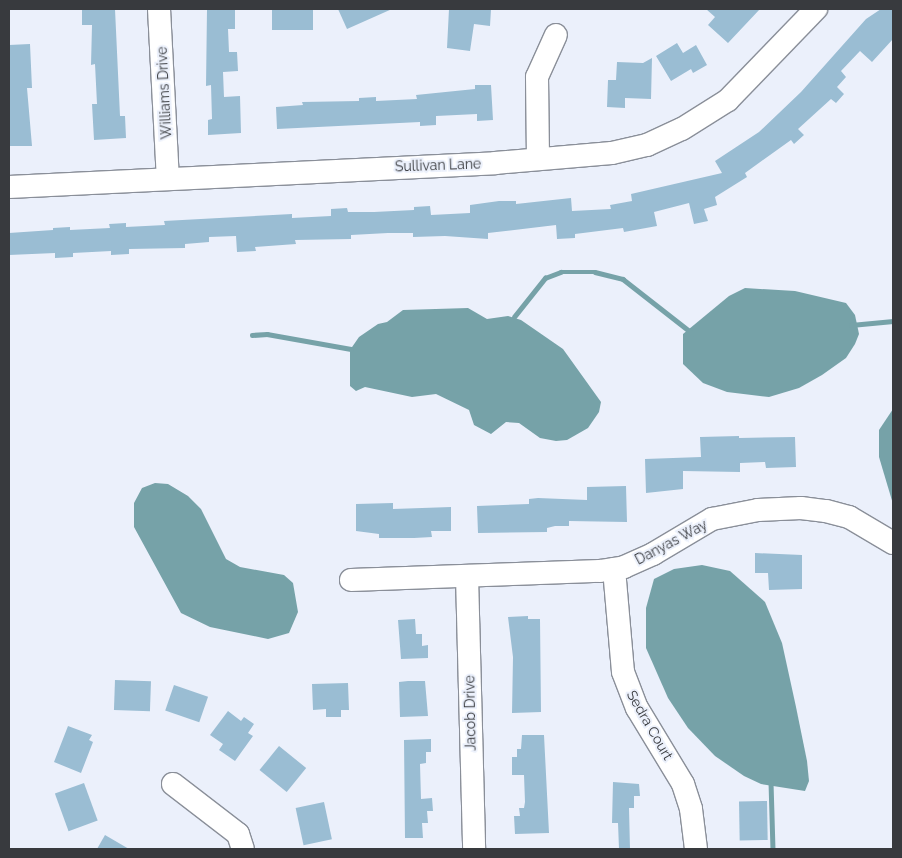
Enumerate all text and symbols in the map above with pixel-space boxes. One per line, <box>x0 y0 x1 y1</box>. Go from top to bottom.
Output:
street label: Williams Drive <box>153 46 175 140</box>
street label: Sullivan Lane <box>395 155 481 175</box>
street label: Danyas Way <box>632 516 710 568</box>
street label: Jacob Drive <box>461 675 479 751</box>
street label: Sedra Court <box>623 687 677 763</box>

